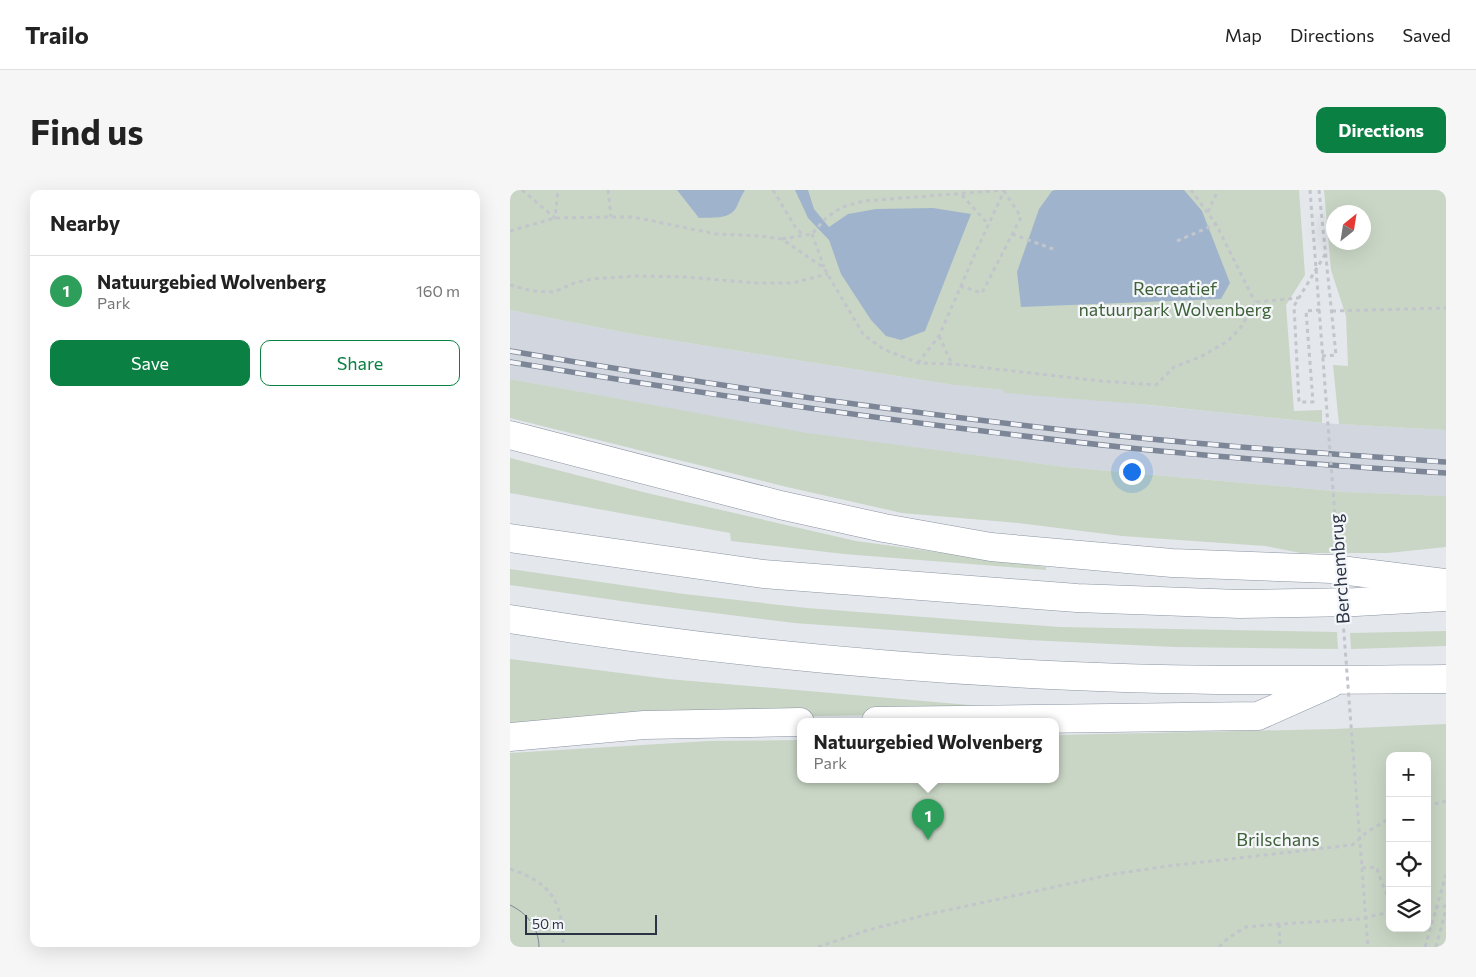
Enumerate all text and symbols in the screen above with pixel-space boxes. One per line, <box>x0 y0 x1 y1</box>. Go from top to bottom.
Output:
text: Trailo <box>25 20 89 49</box>
text: Map <box>1225 24 1262 46</box>
text: Directions <box>1290 24 1374 46</box>
text: Saved <box>1402 24 1451 46</box>
button: Directions <box>1316 107 1446 153</box>
text: Find us <box>30 109 144 152</box>
north arrow <box>1326 205 1371 250</box>
text: Nearby <box>50 210 120 235</box>
text: Natuurgebied Wolvenberg <box>97 270 326 293</box>
park label: Recreatief natuurpark Wolvenberg <box>1078 277 1272 320</box>
text: 1 <box>62 281 70 300</box>
text: 160 m <box>416 281 460 300</box>
text: Park <box>97 293 130 312</box>
button: Save <box>50 340 250 386</box>
button: Share <box>260 340 460 386</box>
your location <box>1119 459 1145 485</box>
street label: Berchembrug <box>1324 513 1354 625</box>
popup <box>797 718 1059 783</box>
text: Natuurgebied Wolvenberg <box>814 730 1042 753</box>
map controls <box>1386 752 1431 932</box>
button: + <box>1386 752 1431 797</box>
text: Park <box>814 753 847 772</box>
button: − <box>1386 797 1431 842</box>
pin: 1 <box>912 799 944 840</box>
park label: Brilschans <box>1236 828 1320 850</box>
button: locate <box>1386 842 1431 887</box>
button: layers <box>1386 887 1431 932</box>
scale bar <box>525 912 658 935</box>
text: 50 m <box>532 915 564 932</box>

